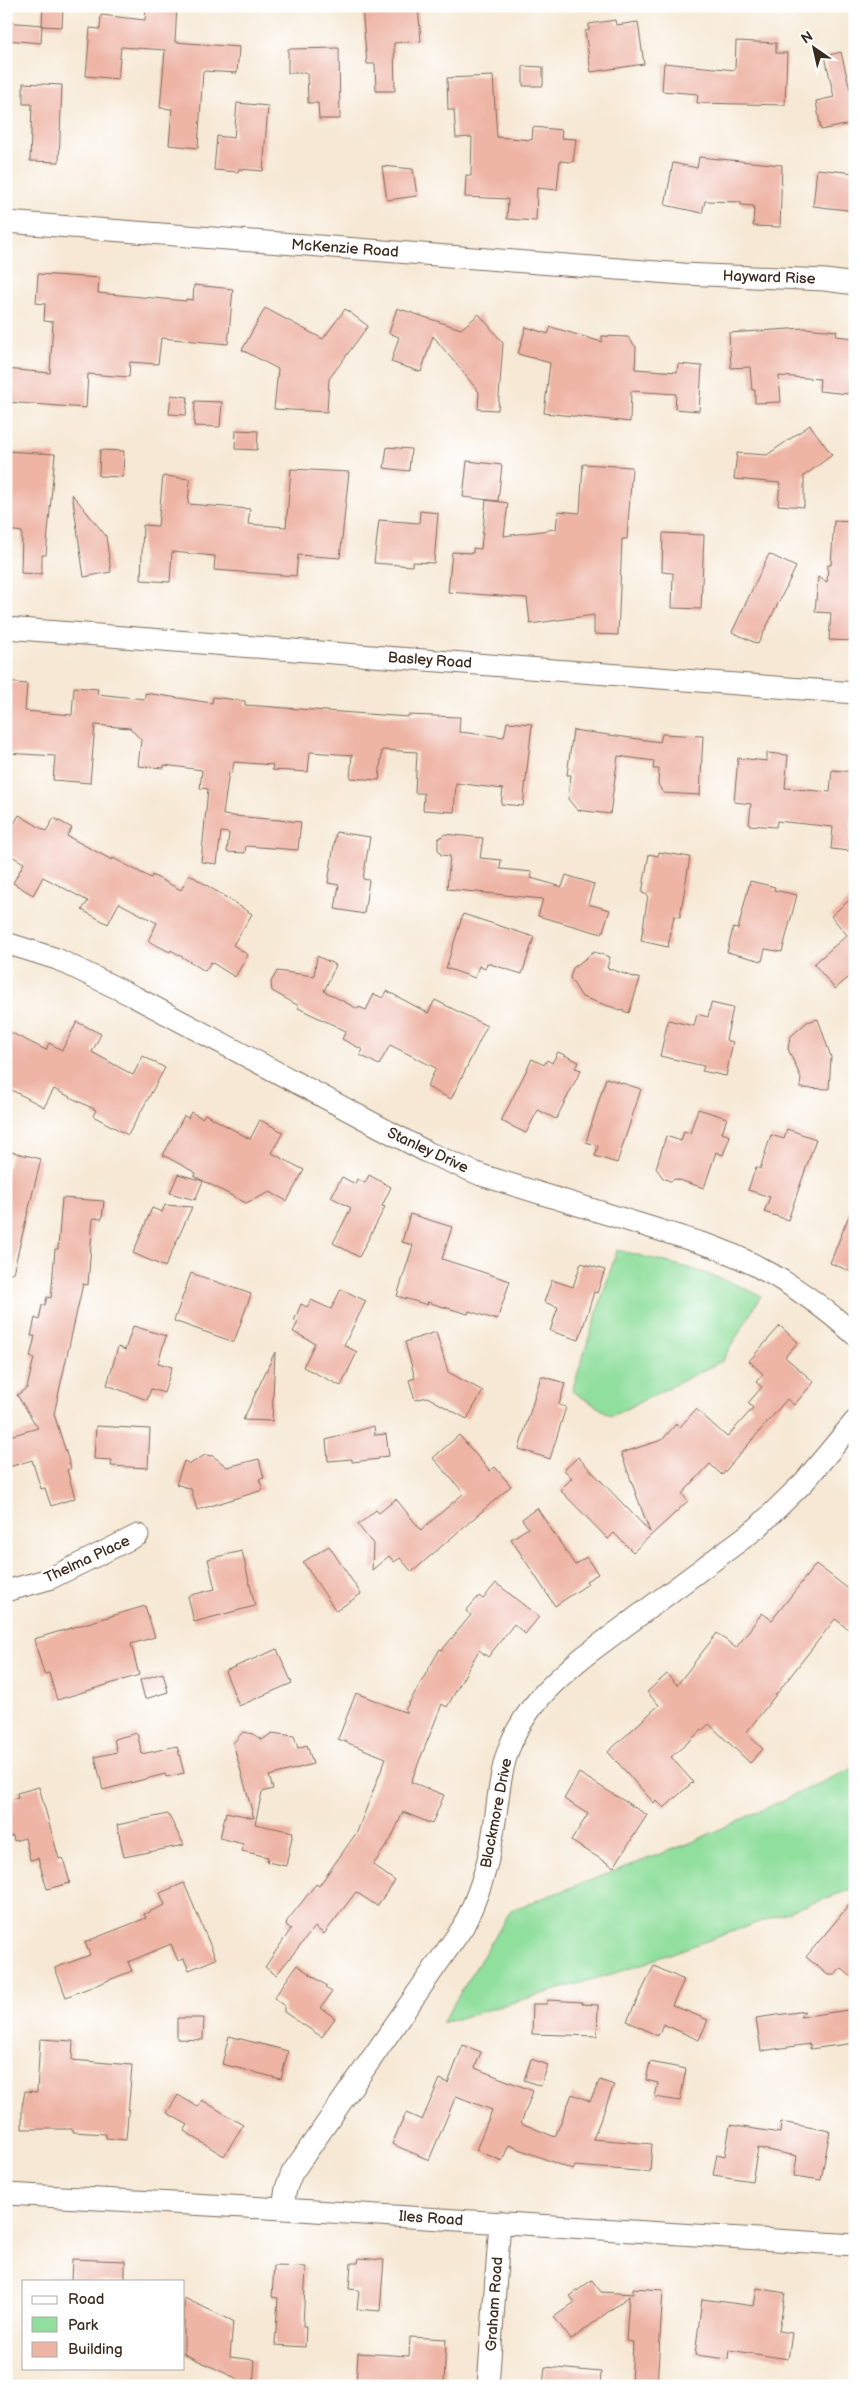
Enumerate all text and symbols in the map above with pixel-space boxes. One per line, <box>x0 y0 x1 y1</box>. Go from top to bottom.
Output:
north arrow <box>788 22 838 72</box>
text: N <box>798 28 816 48</box>
street label: McKenzie Road <box>291 235 399 262</box>
street label: Hayward Rise <box>722 266 816 289</box>
street label: Basley Road <box>387 648 473 673</box>
street label: Stanley Drive <box>384 1123 471 1178</box>
street label: Thelma Place <box>41 1531 133 1588</box>
street label: Blackmore Drive <box>477 1756 516 1870</box>
street label: Iles Road <box>398 2207 464 2230</box>
street label: Graham Road <box>482 2256 507 2352</box>
legend <box>22 2280 185 2370</box>
text: Road <box>68 2290 104 2309</box>
text: Park <box>68 2316 99 2335</box>
text: Building <box>68 2340 123 2359</box>

